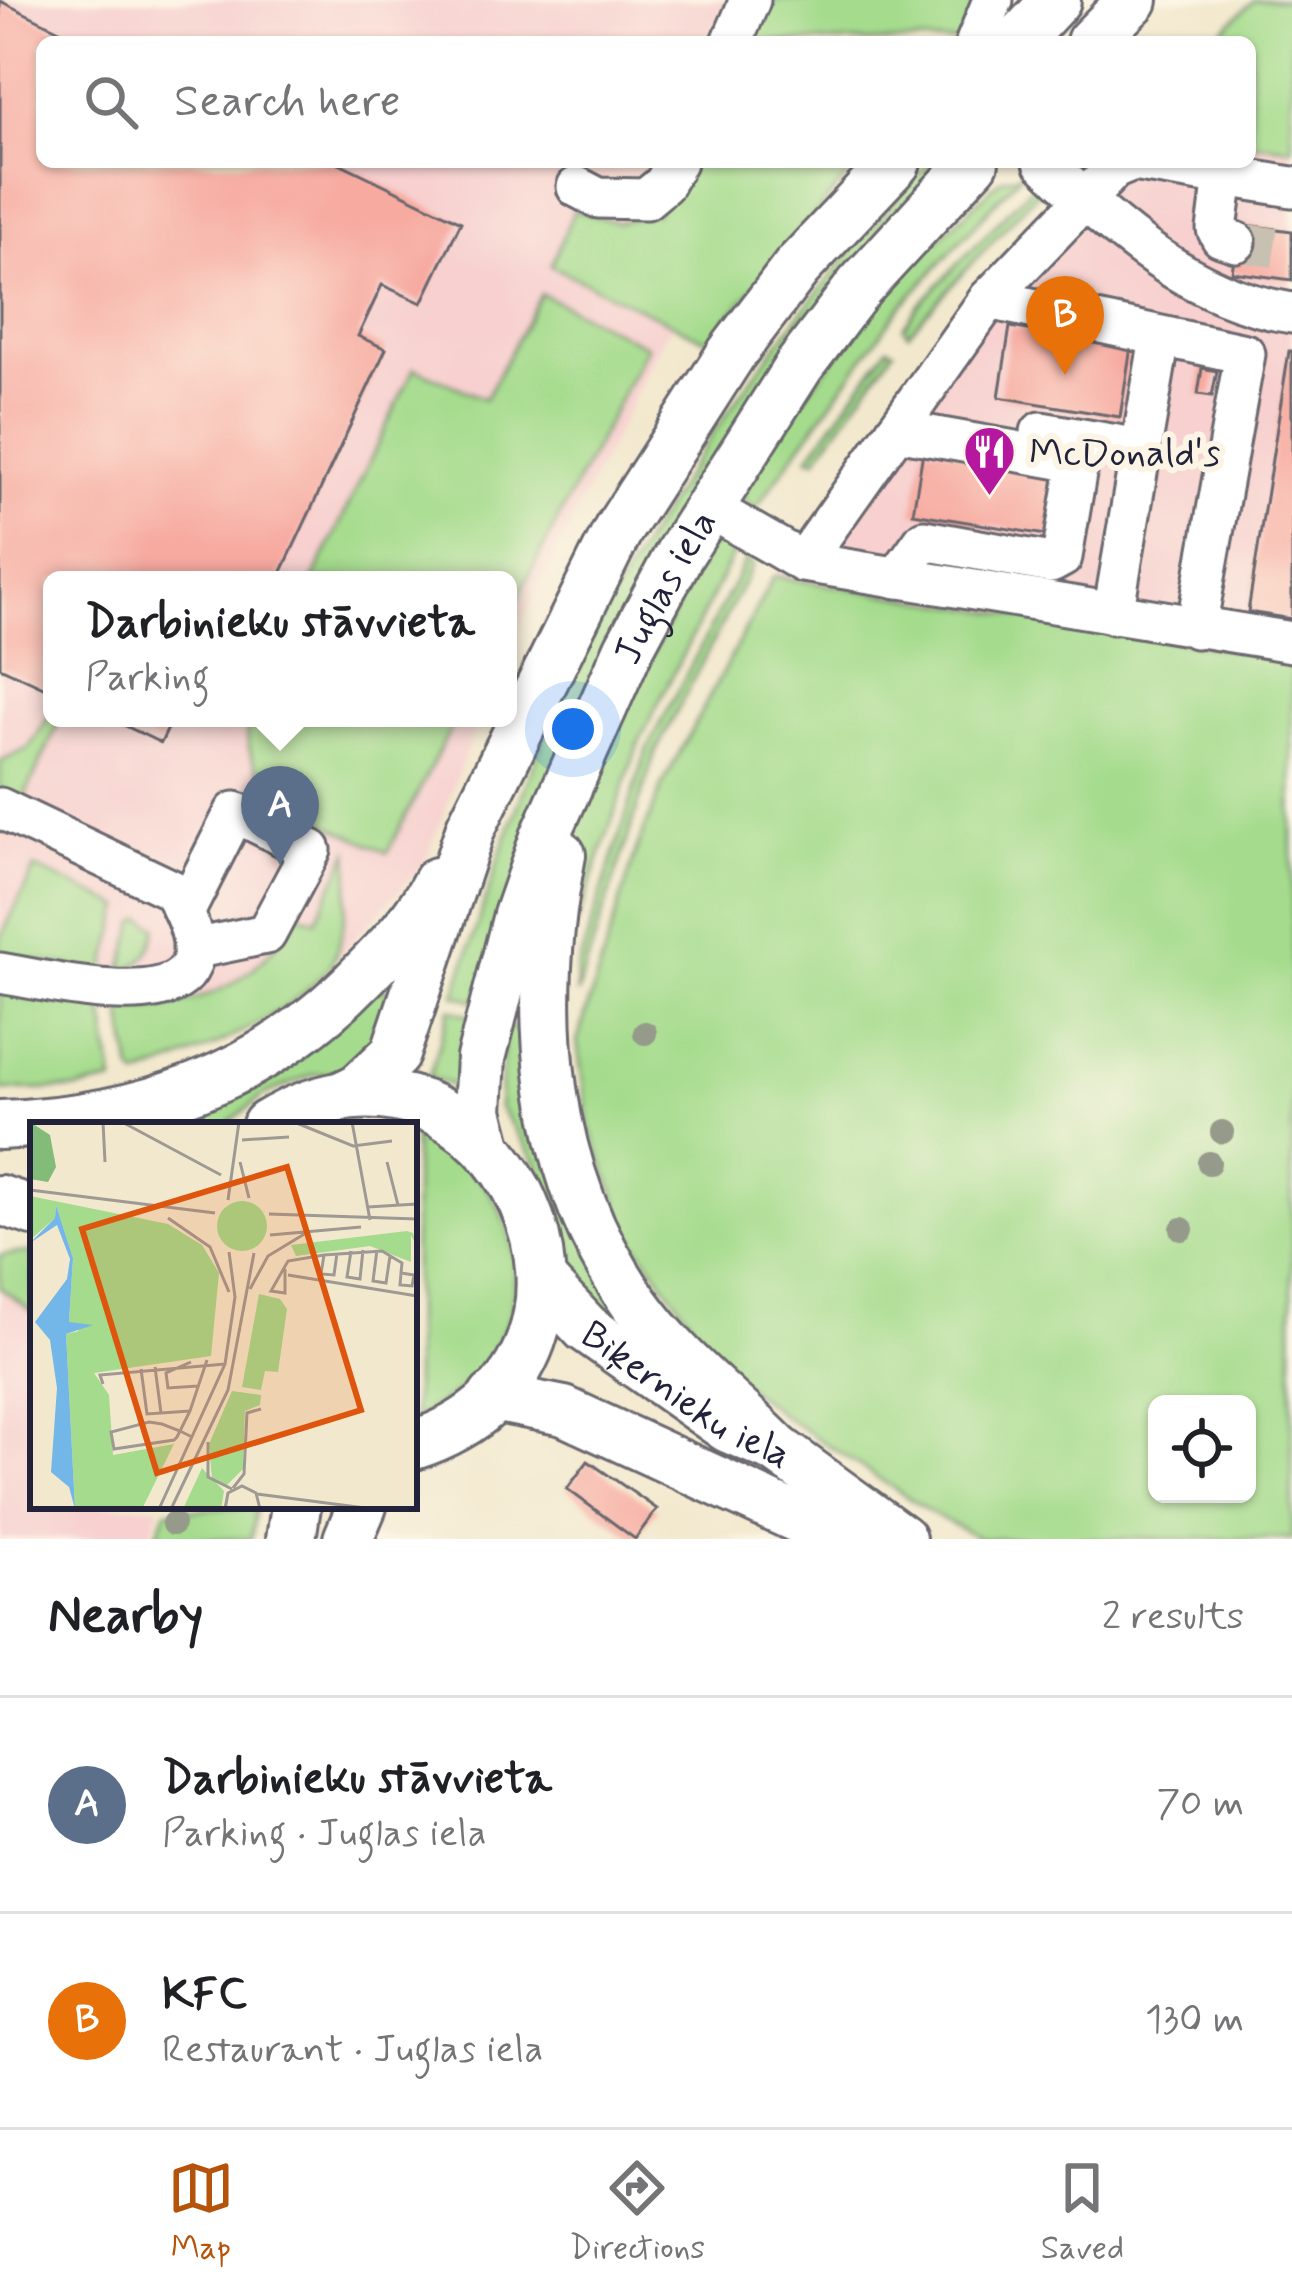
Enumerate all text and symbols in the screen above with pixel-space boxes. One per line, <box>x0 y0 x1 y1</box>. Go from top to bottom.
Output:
search box <box>36 36 1256 168</box>
icon: search <box>78 69 144 135</box>
text: Search here <box>174 73 401 132</box>
pin: B <box>1026 276 1104 375</box>
restaurant icon: McDonald's <box>962 423 1018 497</box>
place label: McDonald's <box>1029 429 1220 480</box>
street label: Juglas iela <box>603 501 730 673</box>
popup <box>43 571 517 727</box>
text: Darbinieku stāvvieta <box>85 594 475 653</box>
text: Parking <box>85 653 210 704</box>
your location <box>543 699 603 759</box>
pin: A <box>241 766 319 865</box>
inset map <box>30 1122 417 1509</box>
street label: Biķernieku iela <box>570 1310 803 1482</box>
map controls <box>1148 1395 1256 1503</box>
button: locate <box>1148 1395 1256 1503</box>
text: Nearby <box>48 1584 203 1650</box>
text: 2 results <box>1102 1592 1244 1643</box>
text: Darbinieku stāvvieta <box>162 1750 552 1809</box>
text: A <box>74 1779 100 1830</box>
text: 70 m <box>1156 1779 1244 1830</box>
text: Parking · Juglas iela <box>162 1809 487 1860</box>
text: KFC <box>162 1966 247 2025</box>
text: B <box>75 1995 99 2046</box>
text: 130 m <box>1145 1995 1244 2046</box>
text: Restaurant · Juglas iela <box>162 2025 543 2076</box>
tab: Map <box>168 2155 234 2271</box>
tab: Directions <box>569 2155 705 2271</box>
tab: Saved <box>1041 2155 1124 2271</box>

